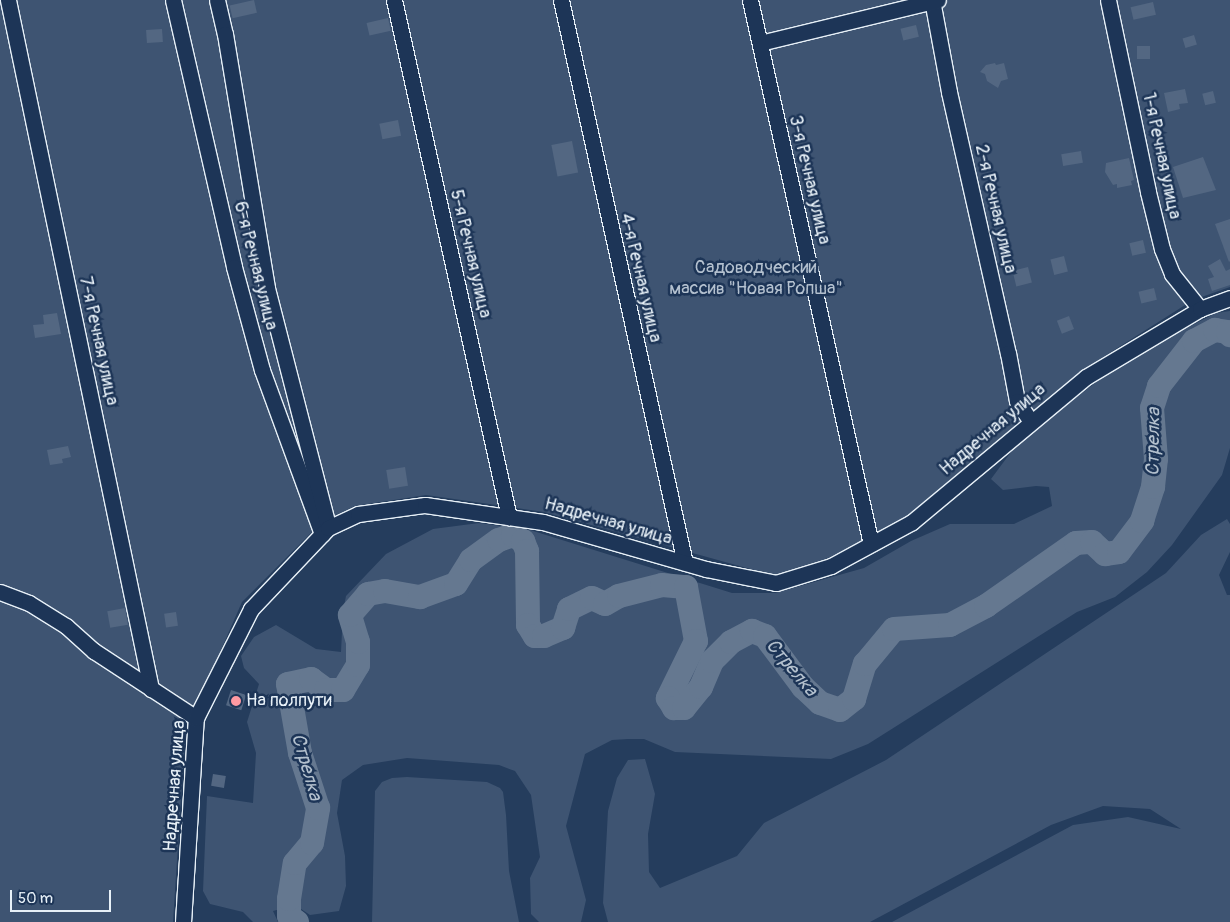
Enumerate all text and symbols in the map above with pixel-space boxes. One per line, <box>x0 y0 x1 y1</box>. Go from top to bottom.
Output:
street label: 1-я Речная улица <box>1137 91 1185 221</box>
street label: 3-я Речная улица <box>784 113 834 247</box>
street label: 2-я Речная улица <box>970 142 1020 276</box>
street label: 5-я Речная улица <box>445 188 495 320</box>
street label: 6-я Речная улица <box>229 199 281 333</box>
street label: 4-я Речная улица <box>615 211 665 345</box>
park label: Садоводческий массив "Новая Ропша" <box>669 258 843 300</box>
street label: 7-я Речная улица <box>74 275 122 407</box>
street label: Надречная улица <box>936 379 1050 481</box>
water label: Стрелка <box>1142 408 1166 476</box>
street label: Надречная улица <box>542 493 674 551</box>
water label: Стрелка <box>760 635 822 701</box>
place label: На полпути <box>246 690 332 712</box>
marker: На полпути <box>230 695 242 707</box>
street label: Надречная улица <box>160 720 190 852</box>
water label: Стрелка <box>286 731 326 803</box>
scale bar <box>12 880 114 912</box>
text: 50 m <box>18 889 53 908</box>

